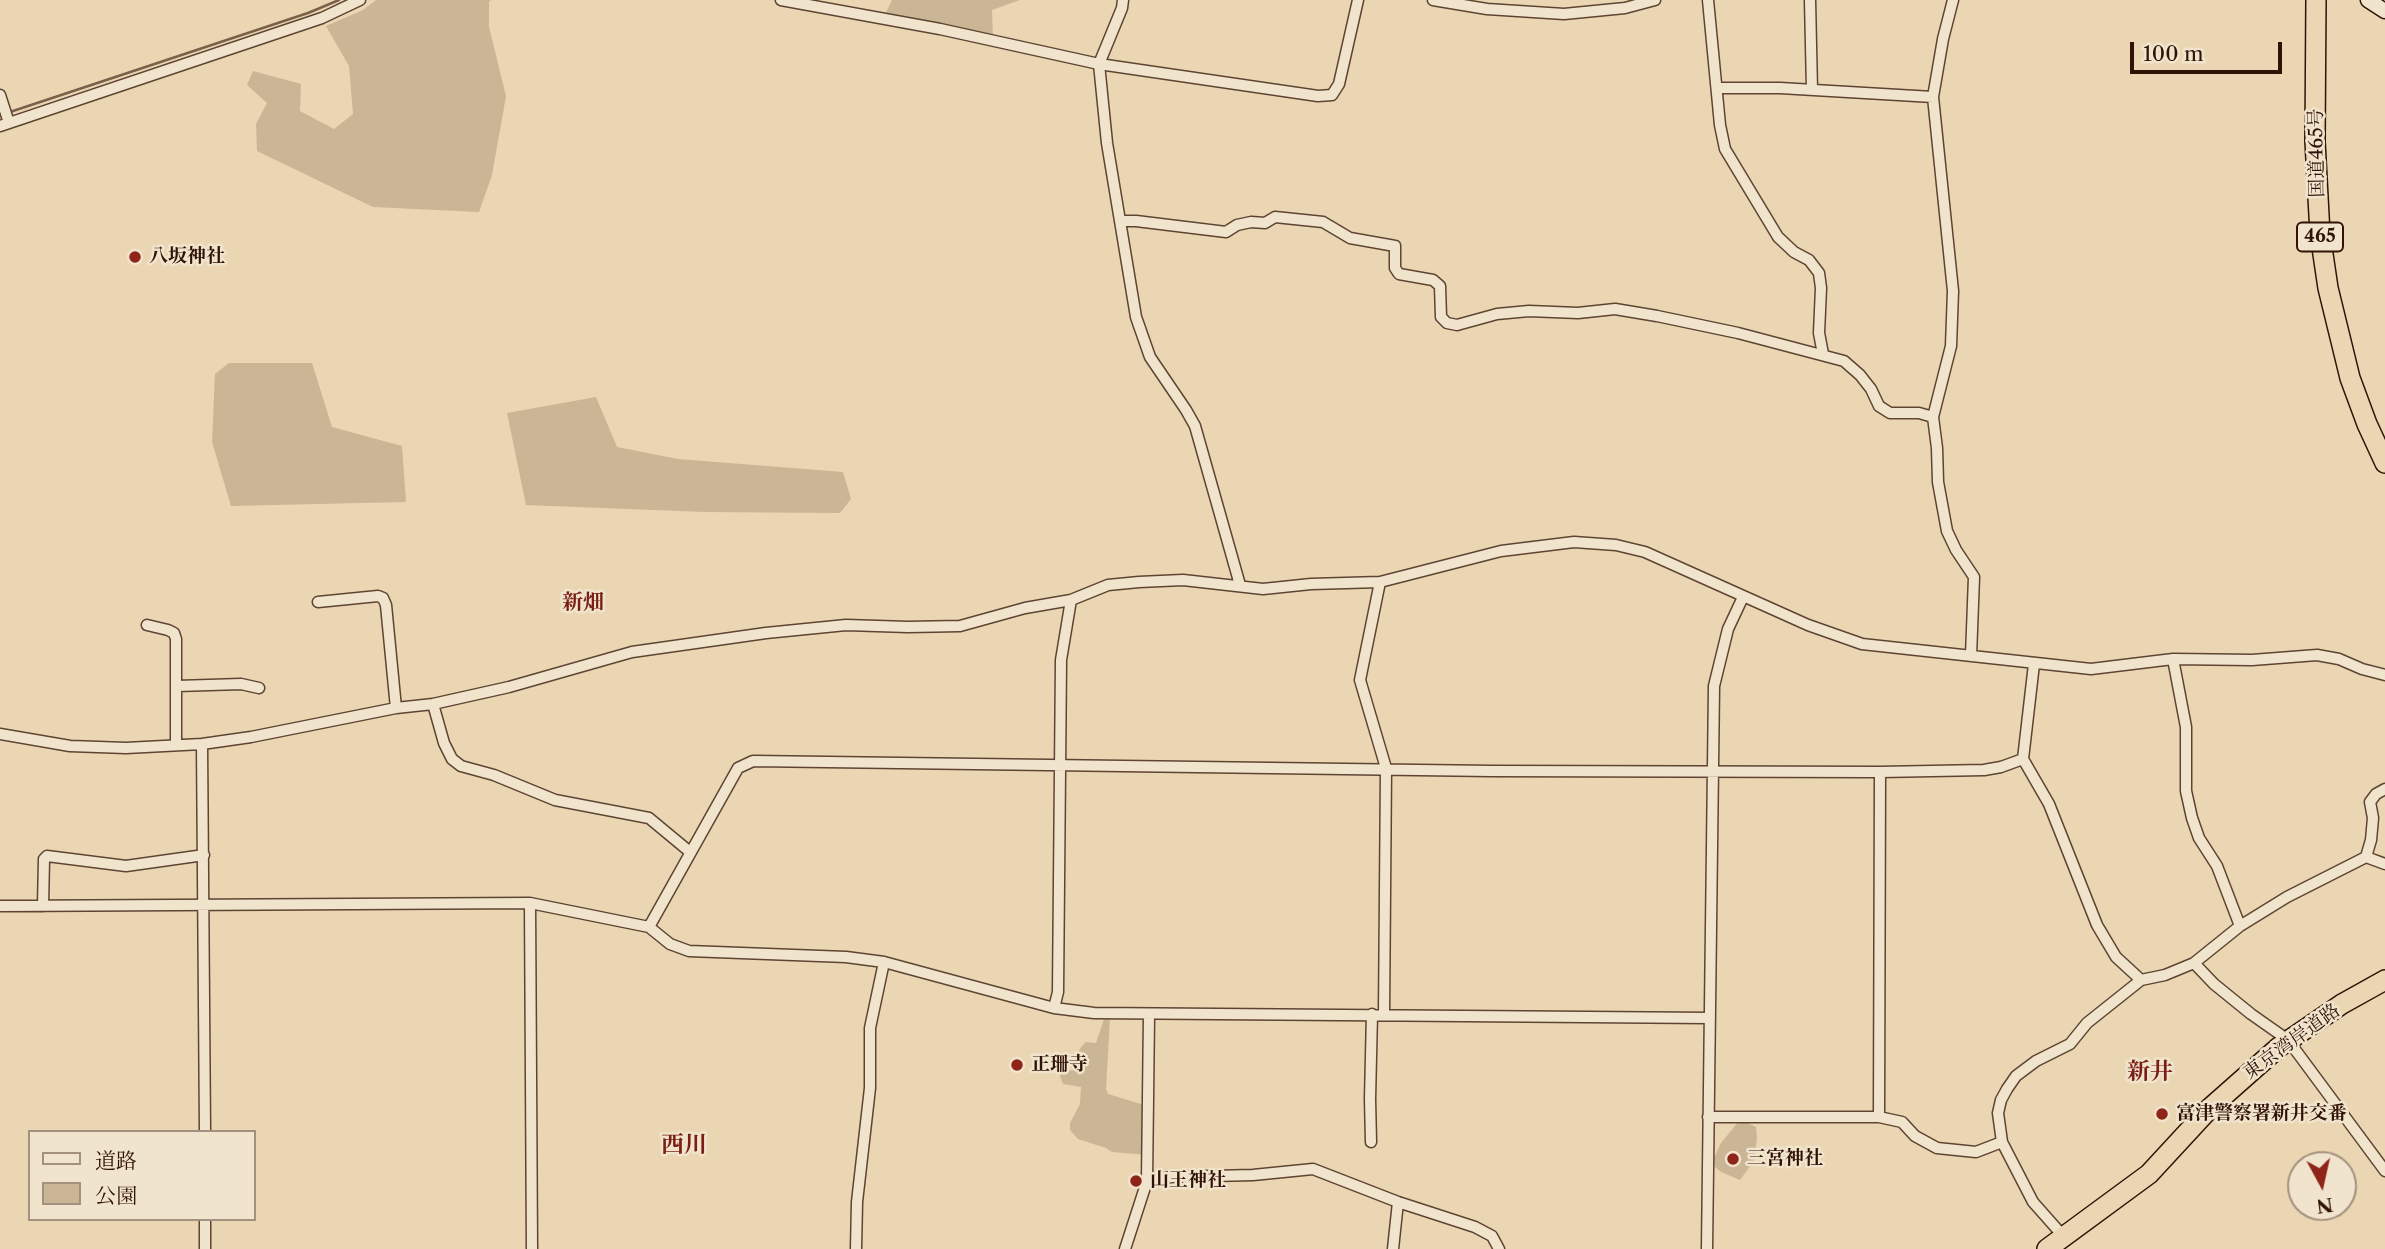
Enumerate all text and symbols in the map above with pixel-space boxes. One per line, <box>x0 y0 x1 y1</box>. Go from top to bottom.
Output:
scale bar <box>2133 28 2285 72</box>
text: 100 m <box>2143 41 2204 66</box>
street label: 国道465号 <box>2305 108 2329 198</box>
road number: 465 <box>2297 222 2343 251</box>
place label: 八坂神社 <box>149 246 225 268</box>
marker: 八坂神社 <box>127 249 143 265</box>
district label: 新畑 <box>562 590 604 616</box>
street label: 東京湾岸道路 <box>2239 999 2345 1085</box>
place label: 正珊寺 <box>1031 1054 1088 1076</box>
marker: 正珊寺 <box>1009 1057 1025 1073</box>
district label: 新井 <box>2127 1058 2173 1086</box>
place label: 富津警察署新井交番 <box>2176 1103 2347 1125</box>
marker: 富津警察署新井交番 <box>2154 1106 2170 1122</box>
legend <box>28 1130 256 1221</box>
district label: 西川 <box>661 1131 707 1159</box>
text: 道路 <box>95 1148 137 1173</box>
place label: 三宮神社 <box>1747 1148 1823 1170</box>
marker: 三宮神社 <box>1725 1151 1741 1167</box>
north arrow <box>2287 1151 2357 1221</box>
place label: 山王神社 <box>1150 1170 1226 1192</box>
marker: 山王神社 <box>1128 1173 1144 1189</box>
text: 公園 <box>95 1183 137 1208</box>
text: N <box>2315 1193 2334 1218</box>

